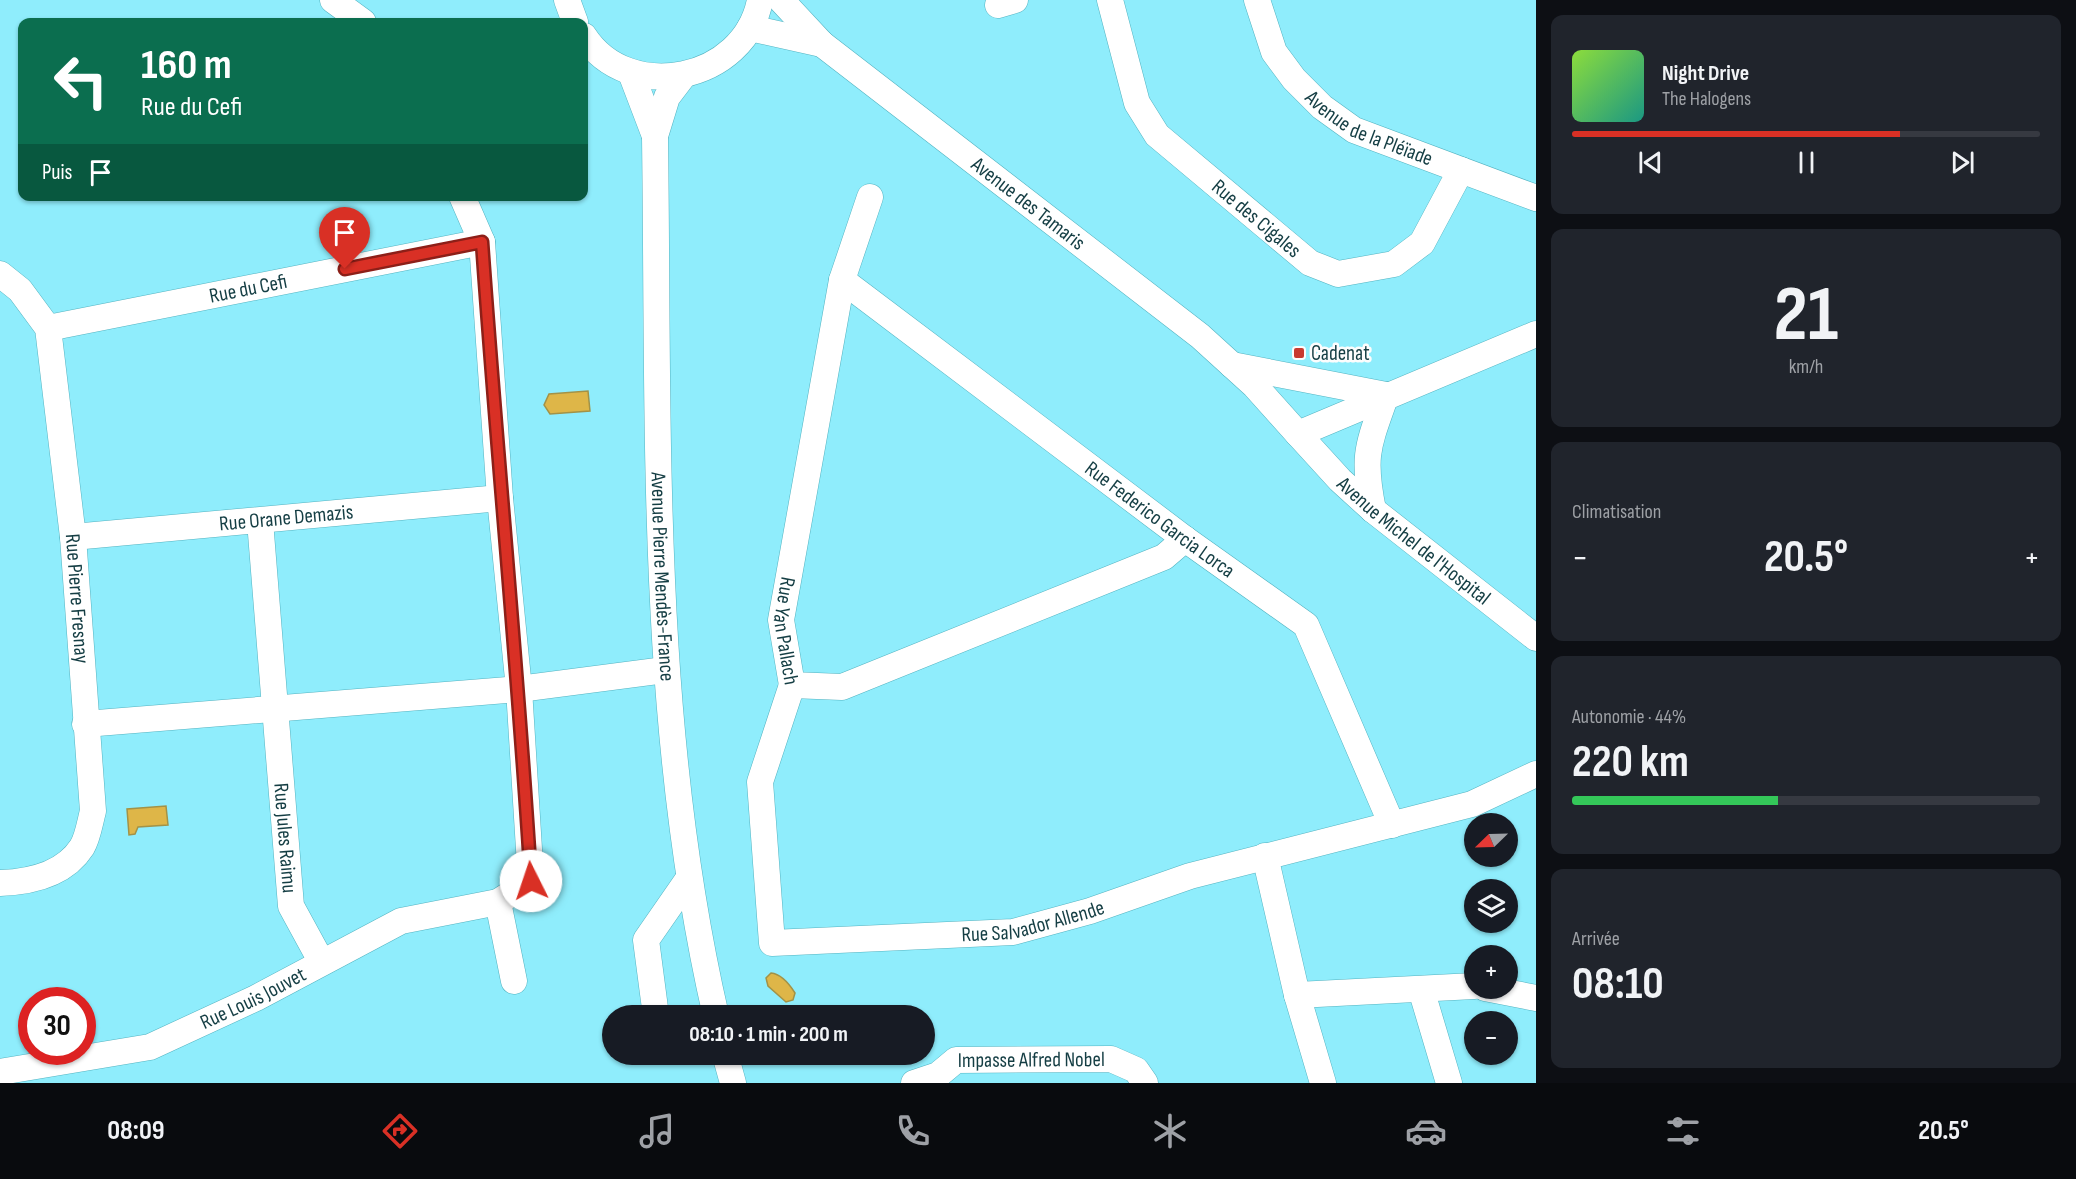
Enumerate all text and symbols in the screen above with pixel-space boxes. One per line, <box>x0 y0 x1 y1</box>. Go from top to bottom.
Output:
text: 160 m <box>141 40 232 91</box>
icon: left <box>42 42 120 120</box>
text: Night Drive <box>1662 60 1749 87</box>
street label: Avenue de la Pléïade <box>1299 85 1436 171</box>
text: The Halogens <box>1662 87 1751 111</box>
text: Rue du Cefi <box>141 91 242 123</box>
icon: previous <box>1634 146 1667 179</box>
icon: pause <box>1790 146 1823 179</box>
icon: next <box>1946 146 1979 179</box>
street label: Avenue des Tamaris <box>965 151 1090 256</box>
icon: arrive <box>84 156 117 189</box>
text: Puis <box>42 159 72 186</box>
street label: Rue des Cigales <box>1207 174 1306 263</box>
pin <box>319 207 370 269</box>
icon: arrive <box>328 216 361 249</box>
street label: Rue du Cefi <box>207 269 289 309</box>
text: 21 <box>1774 269 1838 362</box>
place label: Cadenat <box>1311 341 1370 366</box>
marker: Cadenat <box>1292 346 1306 360</box>
text: km/h <box>1789 355 1823 379</box>
street label: Rue Federico Garcia Lorca <box>1080 456 1239 583</box>
street label: Avenue Pierre Mendès-France <box>645 471 680 682</box>
street label: Avenue Michel de l'Hospital <box>1331 471 1495 610</box>
street label: Rue Orane Demazis <box>218 499 354 537</box>
text: Climatisation <box>1572 500 1661 524</box>
text: 20.5° <box>1764 530 1848 585</box>
street label: Rue Pierre Fresnay <box>60 533 94 664</box>
text: − <box>1572 538 1588 578</box>
text: + <box>2024 538 2040 578</box>
street label: Rue Yan Pallach <box>768 575 804 687</box>
text: Autonomie · 44% <box>1572 705 1686 729</box>
text: 220 km <box>1572 735 1689 790</box>
street label: Rue Jules Raimu <box>268 782 302 894</box>
north arrow <box>1464 813 1518 867</box>
map controls <box>1464 813 1518 1065</box>
position arrow <box>499 849 563 913</box>
button: layers <box>1464 879 1518 933</box>
street label: Rue Salvador Allende <box>961 895 1108 947</box>
text: Arrivée <box>1572 927 1620 951</box>
button: + <box>1464 945 1518 999</box>
text: 08:10 <box>1572 957 1664 1012</box>
street label: Rue Louis Jouvet <box>196 962 310 1035</box>
speed limit sign: 30 <box>18 987 96 1065</box>
button: − <box>1464 1011 1518 1065</box>
text: 08:10 · 1 min · 200 m <box>689 1021 848 1048</box>
street label: Impasse Alfred Nobel <box>958 1047 1105 1073</box>
icon: directions <box>379 1110 421 1152</box>
icon: music <box>636 1110 678 1152</box>
icon: phone <box>892 1110 934 1152</box>
icon: climate <box>1149 1110 1191 1152</box>
icon: car <box>1405 1110 1447 1152</box>
icon: filters <box>1662 1110 1704 1152</box>
text: 08:09 <box>107 1115 165 1147</box>
text: 20.5° <box>1918 1115 1969 1147</box>

